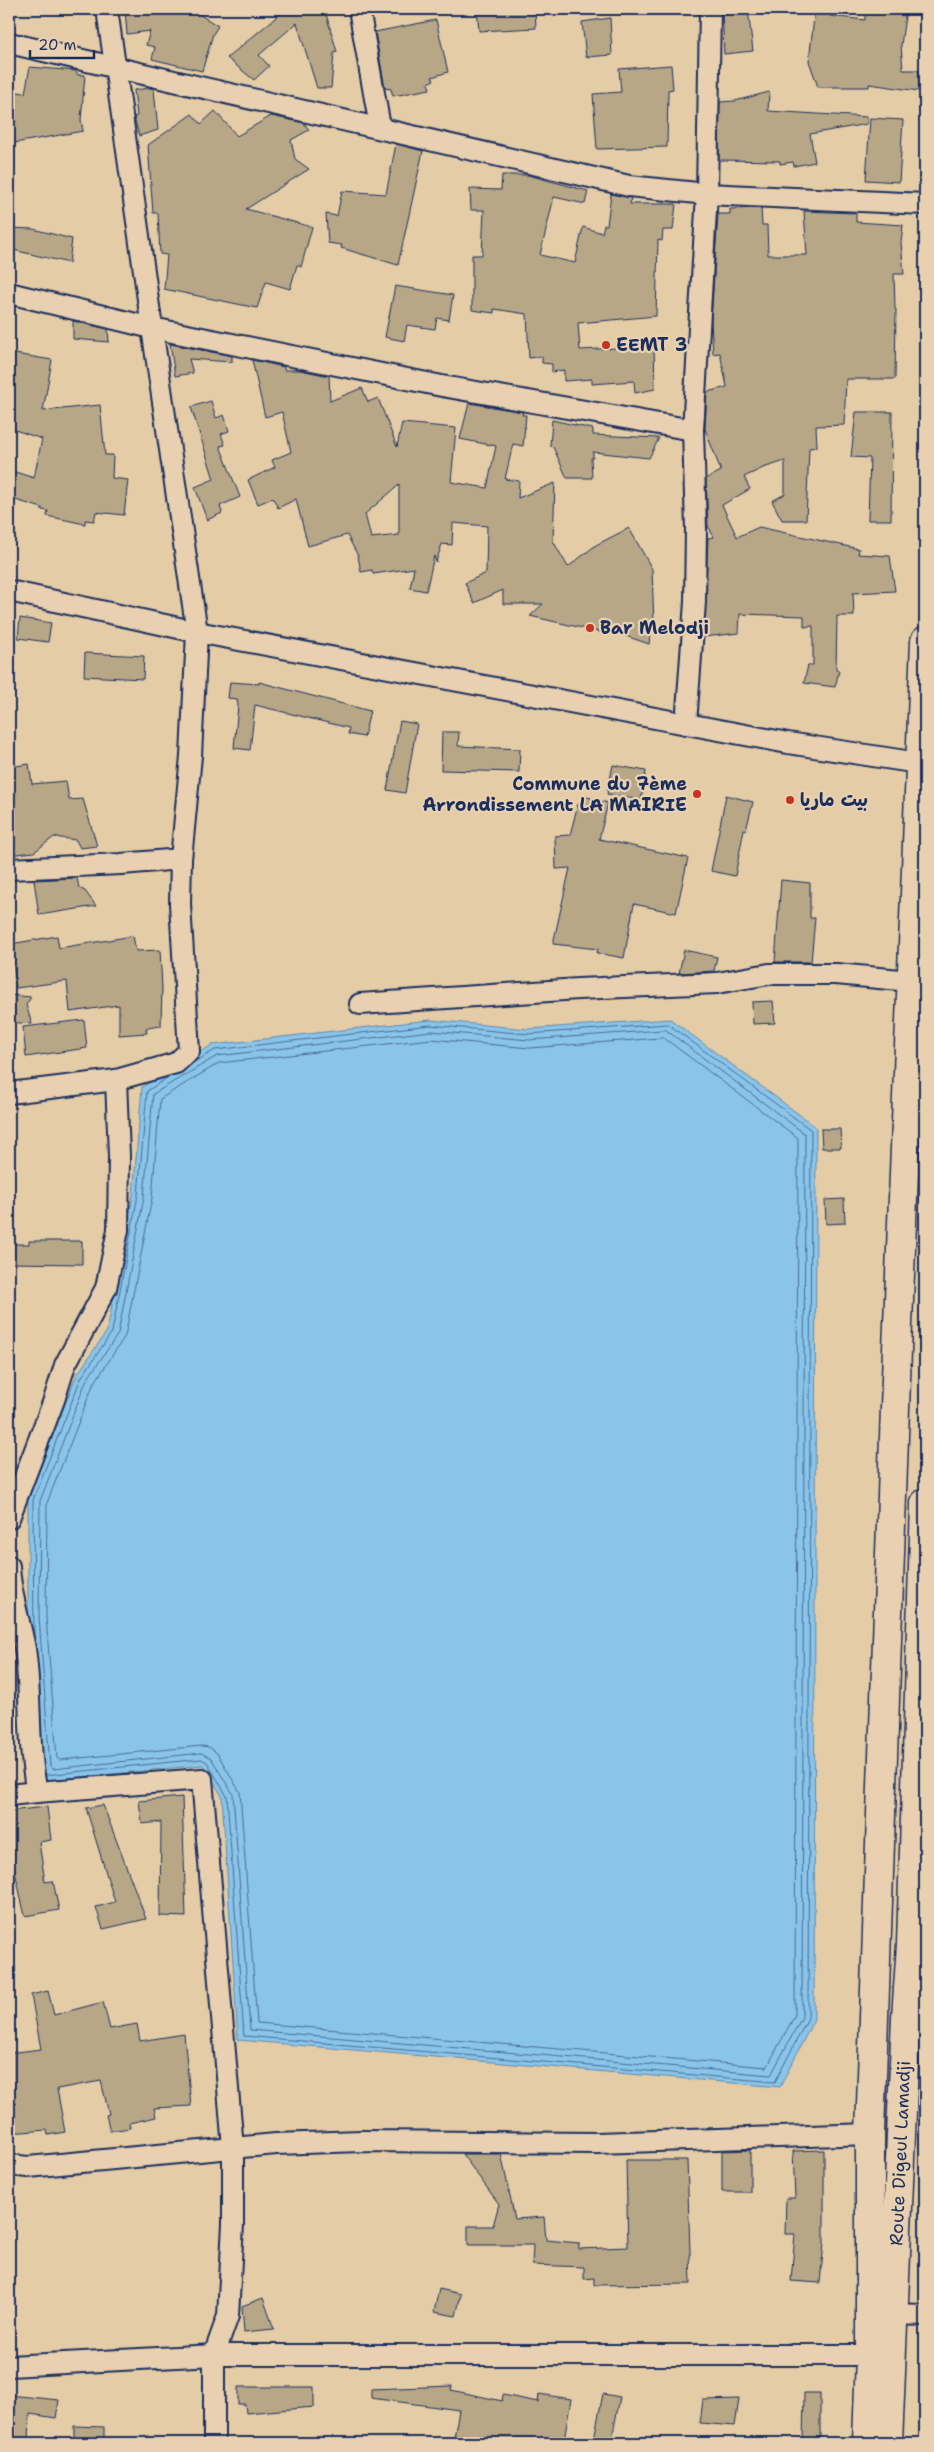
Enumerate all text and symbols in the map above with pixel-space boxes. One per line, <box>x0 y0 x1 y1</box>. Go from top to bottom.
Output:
scale bar <box>30 28 94 60</box>
text: 20 m <box>38 35 77 55</box>
place label: EEMT 3 <box>616 333 687 357</box>
marker: EEMT 3 <box>600 339 612 351</box>
place label: Bar Melodji <box>600 616 709 640</box>
marker: Bar Melodji <box>584 622 596 634</box>
place label: Commune du 7ème Arrondissement LA MAIRIE <box>423 772 687 817</box>
marker: Commune du 7ème Arrondissement LA MAIRIE <box>691 788 703 800</box>
place label: بيت ماريا <box>800 788 868 812</box>
marker: بيت ماريا <box>784 794 796 806</box>
street label: Route Digeul Lamadji <box>884 2060 916 2246</box>

